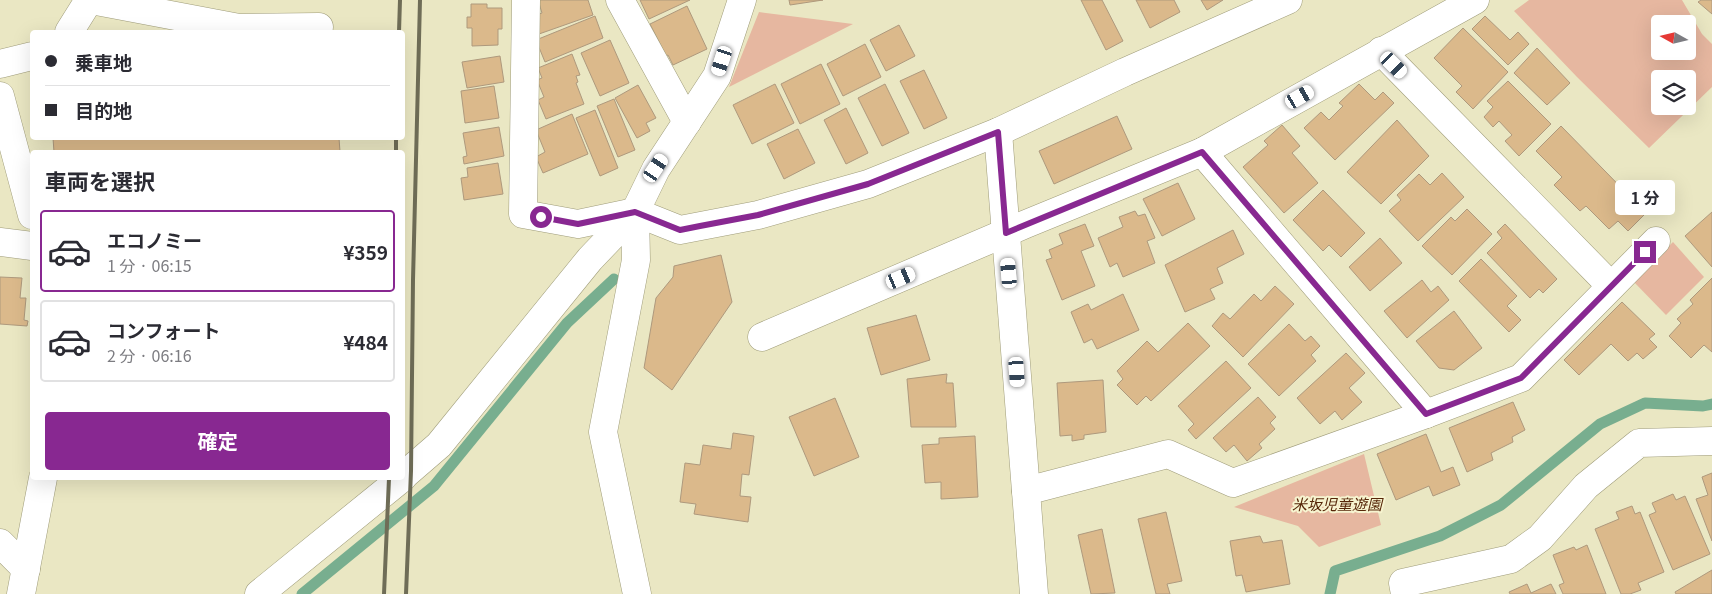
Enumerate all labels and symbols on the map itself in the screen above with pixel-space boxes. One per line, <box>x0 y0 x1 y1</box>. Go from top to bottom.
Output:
north arrow <box>1651 15 1696 60</box>
car <box>710 44 733 78</box>
car <box>1378 49 1409 81</box>
car <box>1283 83 1316 111</box>
car <box>641 151 670 185</box>
callout: 1 分 <box>1615 180 1675 214</box>
route start <box>530 206 552 228</box>
route end <box>1634 241 1656 263</box>
car <box>1000 257 1017 289</box>
car <box>884 265 917 291</box>
car <box>1008 357 1025 387</box>
park label: 米坂児童遊園 <box>1292 493 1384 514</box>

